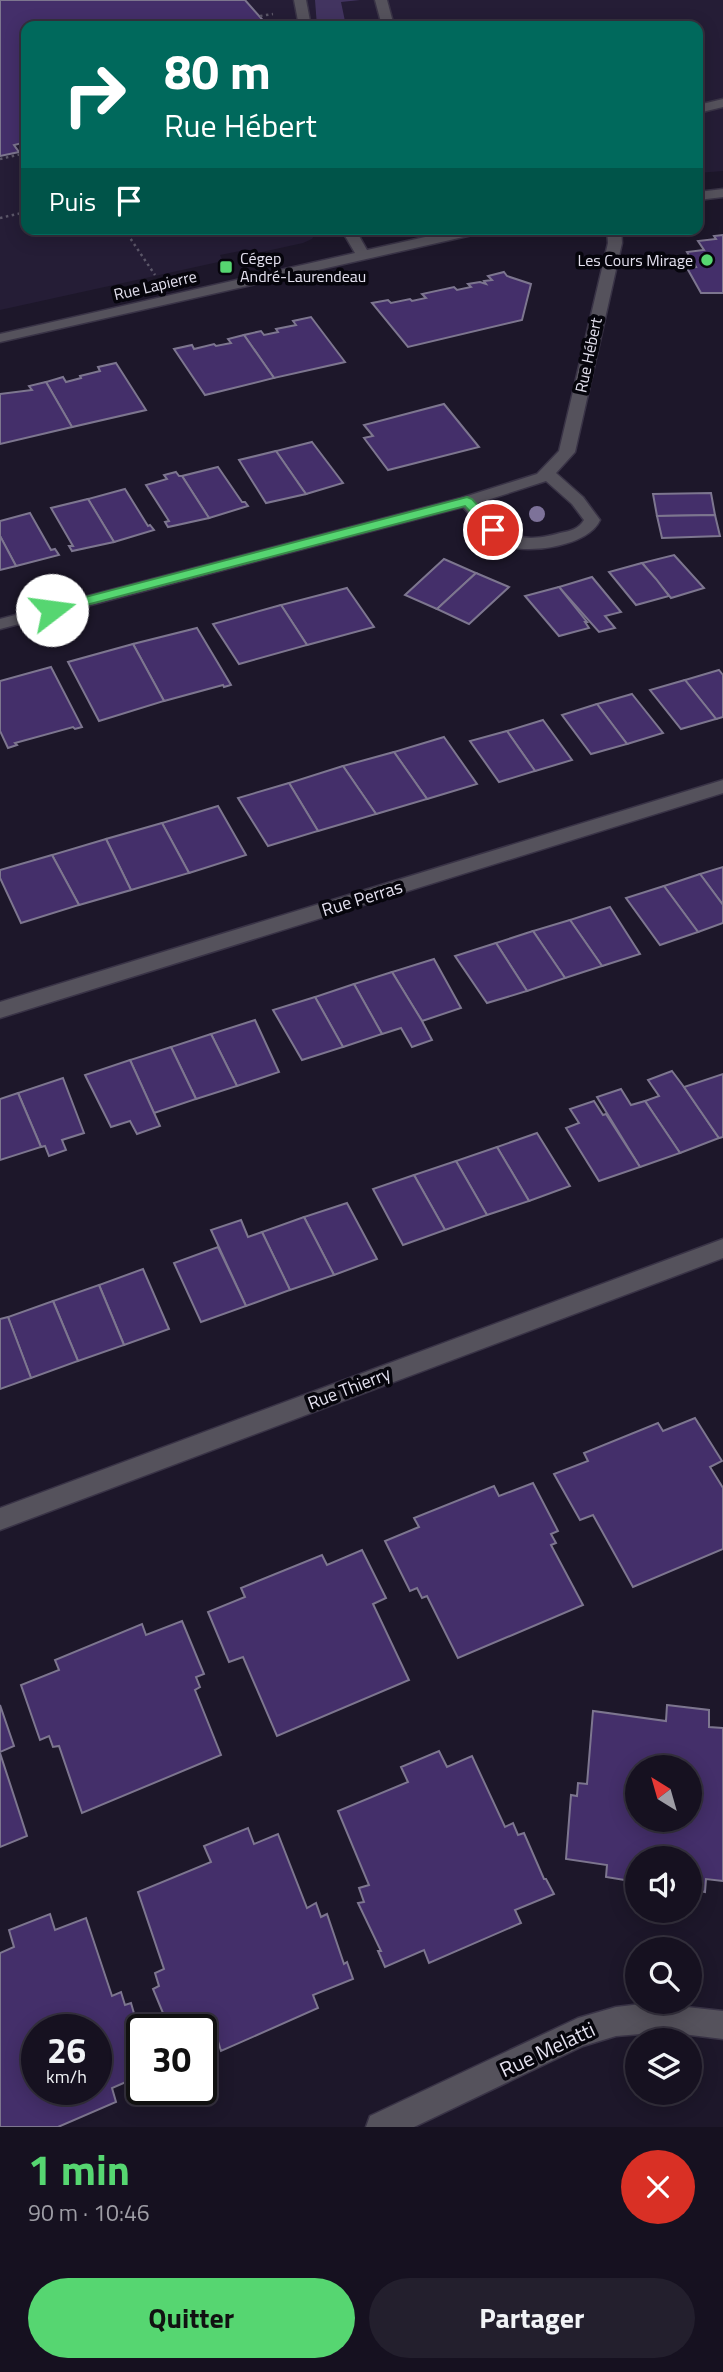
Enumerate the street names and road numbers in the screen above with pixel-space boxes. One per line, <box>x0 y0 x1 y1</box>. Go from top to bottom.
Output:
street label: Rue Lapierre <box>111 264 199 306</box>
street label: Rue Hébert <box>568 315 608 395</box>
street label: Rue Perras <box>318 873 406 923</box>
street label: Rue Thierry <box>304 1360 395 1416</box>
street label: Rue Melatti <box>494 2013 600 2085</box>

